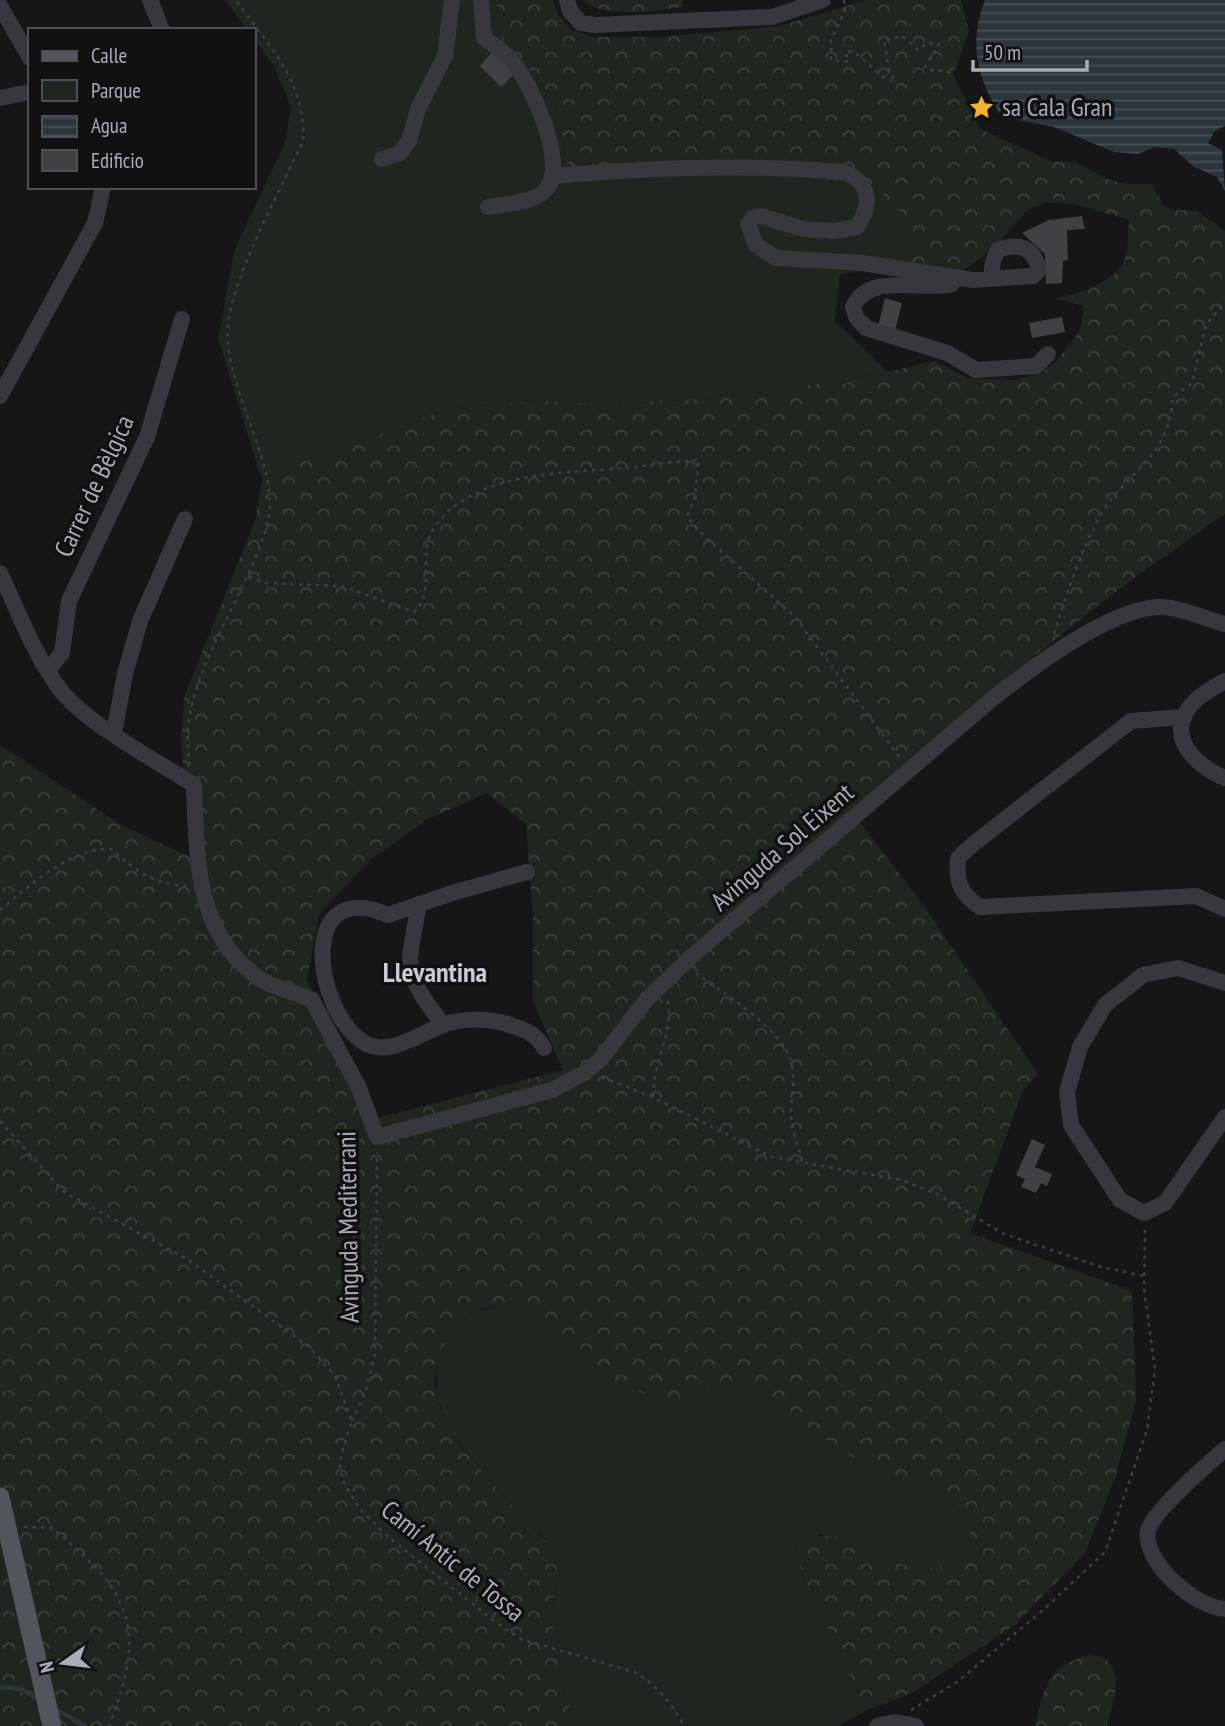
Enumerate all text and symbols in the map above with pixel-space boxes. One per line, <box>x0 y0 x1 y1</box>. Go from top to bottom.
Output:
legend <box>28 28 256 189</box>
scale bar <box>973 28 1087 72</box>
text: 50 m <box>984 39 1021 66</box>
text: Calle <box>91 42 127 69</box>
text: Parque <box>91 77 141 104</box>
place label: sa Cala Gran <box>1002 90 1112 123</box>
place icon: sa Cala Gran <box>968 93 996 121</box>
text: Agua <box>91 112 127 139</box>
text: Edificio <box>91 147 144 174</box>
street label: Carrer de Bèlgica <box>46 410 141 562</box>
street label: Avinguda Sol Eixent <box>703 776 860 918</box>
district label: Llevantina <box>383 953 487 990</box>
street label: Avinguda Mediterrani <box>329 1131 366 1323</box>
street label: Camí Antic de Tossa <box>375 1493 532 1629</box>
north arrow <box>28 1628 98 1698</box>
text: N <box>34 1659 59 1675</box>

